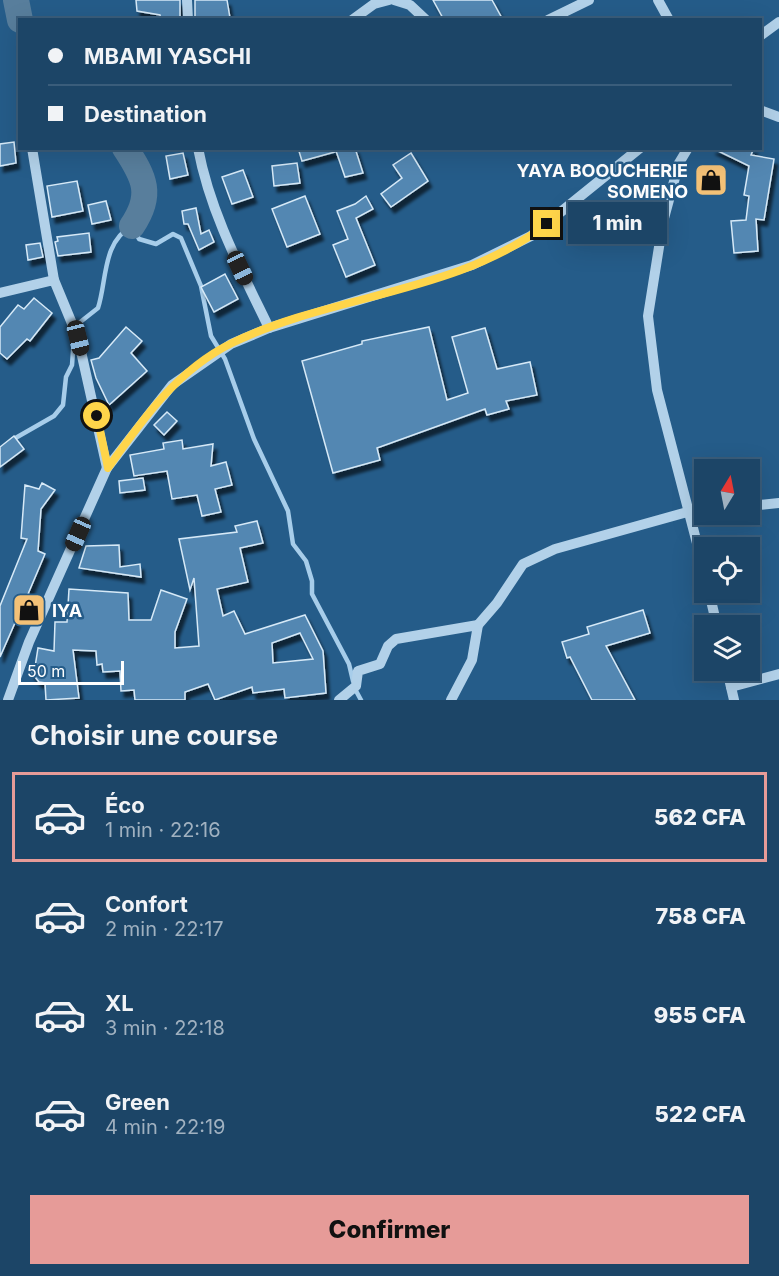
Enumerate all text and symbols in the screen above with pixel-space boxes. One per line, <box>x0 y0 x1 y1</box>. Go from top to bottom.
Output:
text: MBAMI YASCHI <box>84 43 251 69</box>
text: Destination <box>84 101 207 127</box>
place label: YAYA BOOUCHERIE SOMENO <box>516 160 688 202</box>
shop icon: YAYA BOOUCHERIE SOMENO <box>693 162 729 198</box>
callout: 1 min <box>568 203 667 245</box>
route end <box>533 210 560 237</box>
text: 1 min <box>592 211 643 235</box>
car <box>224 248 256 288</box>
car <box>65 318 91 358</box>
route start <box>83 402 110 429</box>
north arrow <box>694 459 760 525</box>
map controls <box>694 459 760 681</box>
car <box>62 514 94 554</box>
button: locate <box>694 537 760 603</box>
shop icon: IYA <box>11 592 47 628</box>
place label: IYA <box>52 600 82 621</box>
button: layers <box>694 615 760 681</box>
scale bar <box>18 658 124 686</box>
text: 50 m <box>27 661 65 681</box>
text: Choisir une course <box>30 719 278 752</box>
icon: car <box>33 790 87 844</box>
text: Éco <box>105 792 145 818</box>
text: 562 CFA <box>654 804 746 830</box>
text: 1 min · 22:16 <box>105 818 221 842</box>
icon: car <box>33 889 87 943</box>
text: Confort <box>105 891 188 917</box>
text: 758 CFA <box>655 903 746 929</box>
text: 2 min · 22:17 <box>105 917 224 941</box>
icon: car <box>33 988 87 1042</box>
text: XL <box>105 990 134 1016</box>
text: 955 CFA <box>654 1002 746 1028</box>
text: 3 min · 22:18 <box>105 1016 225 1040</box>
icon: car <box>33 1087 87 1141</box>
text: Green <box>105 1089 170 1115</box>
text: 522 CFA <box>655 1101 746 1127</box>
text: 4 min · 22:19 <box>105 1115 225 1139</box>
button: Confirmer <box>30 1195 749 1264</box>

